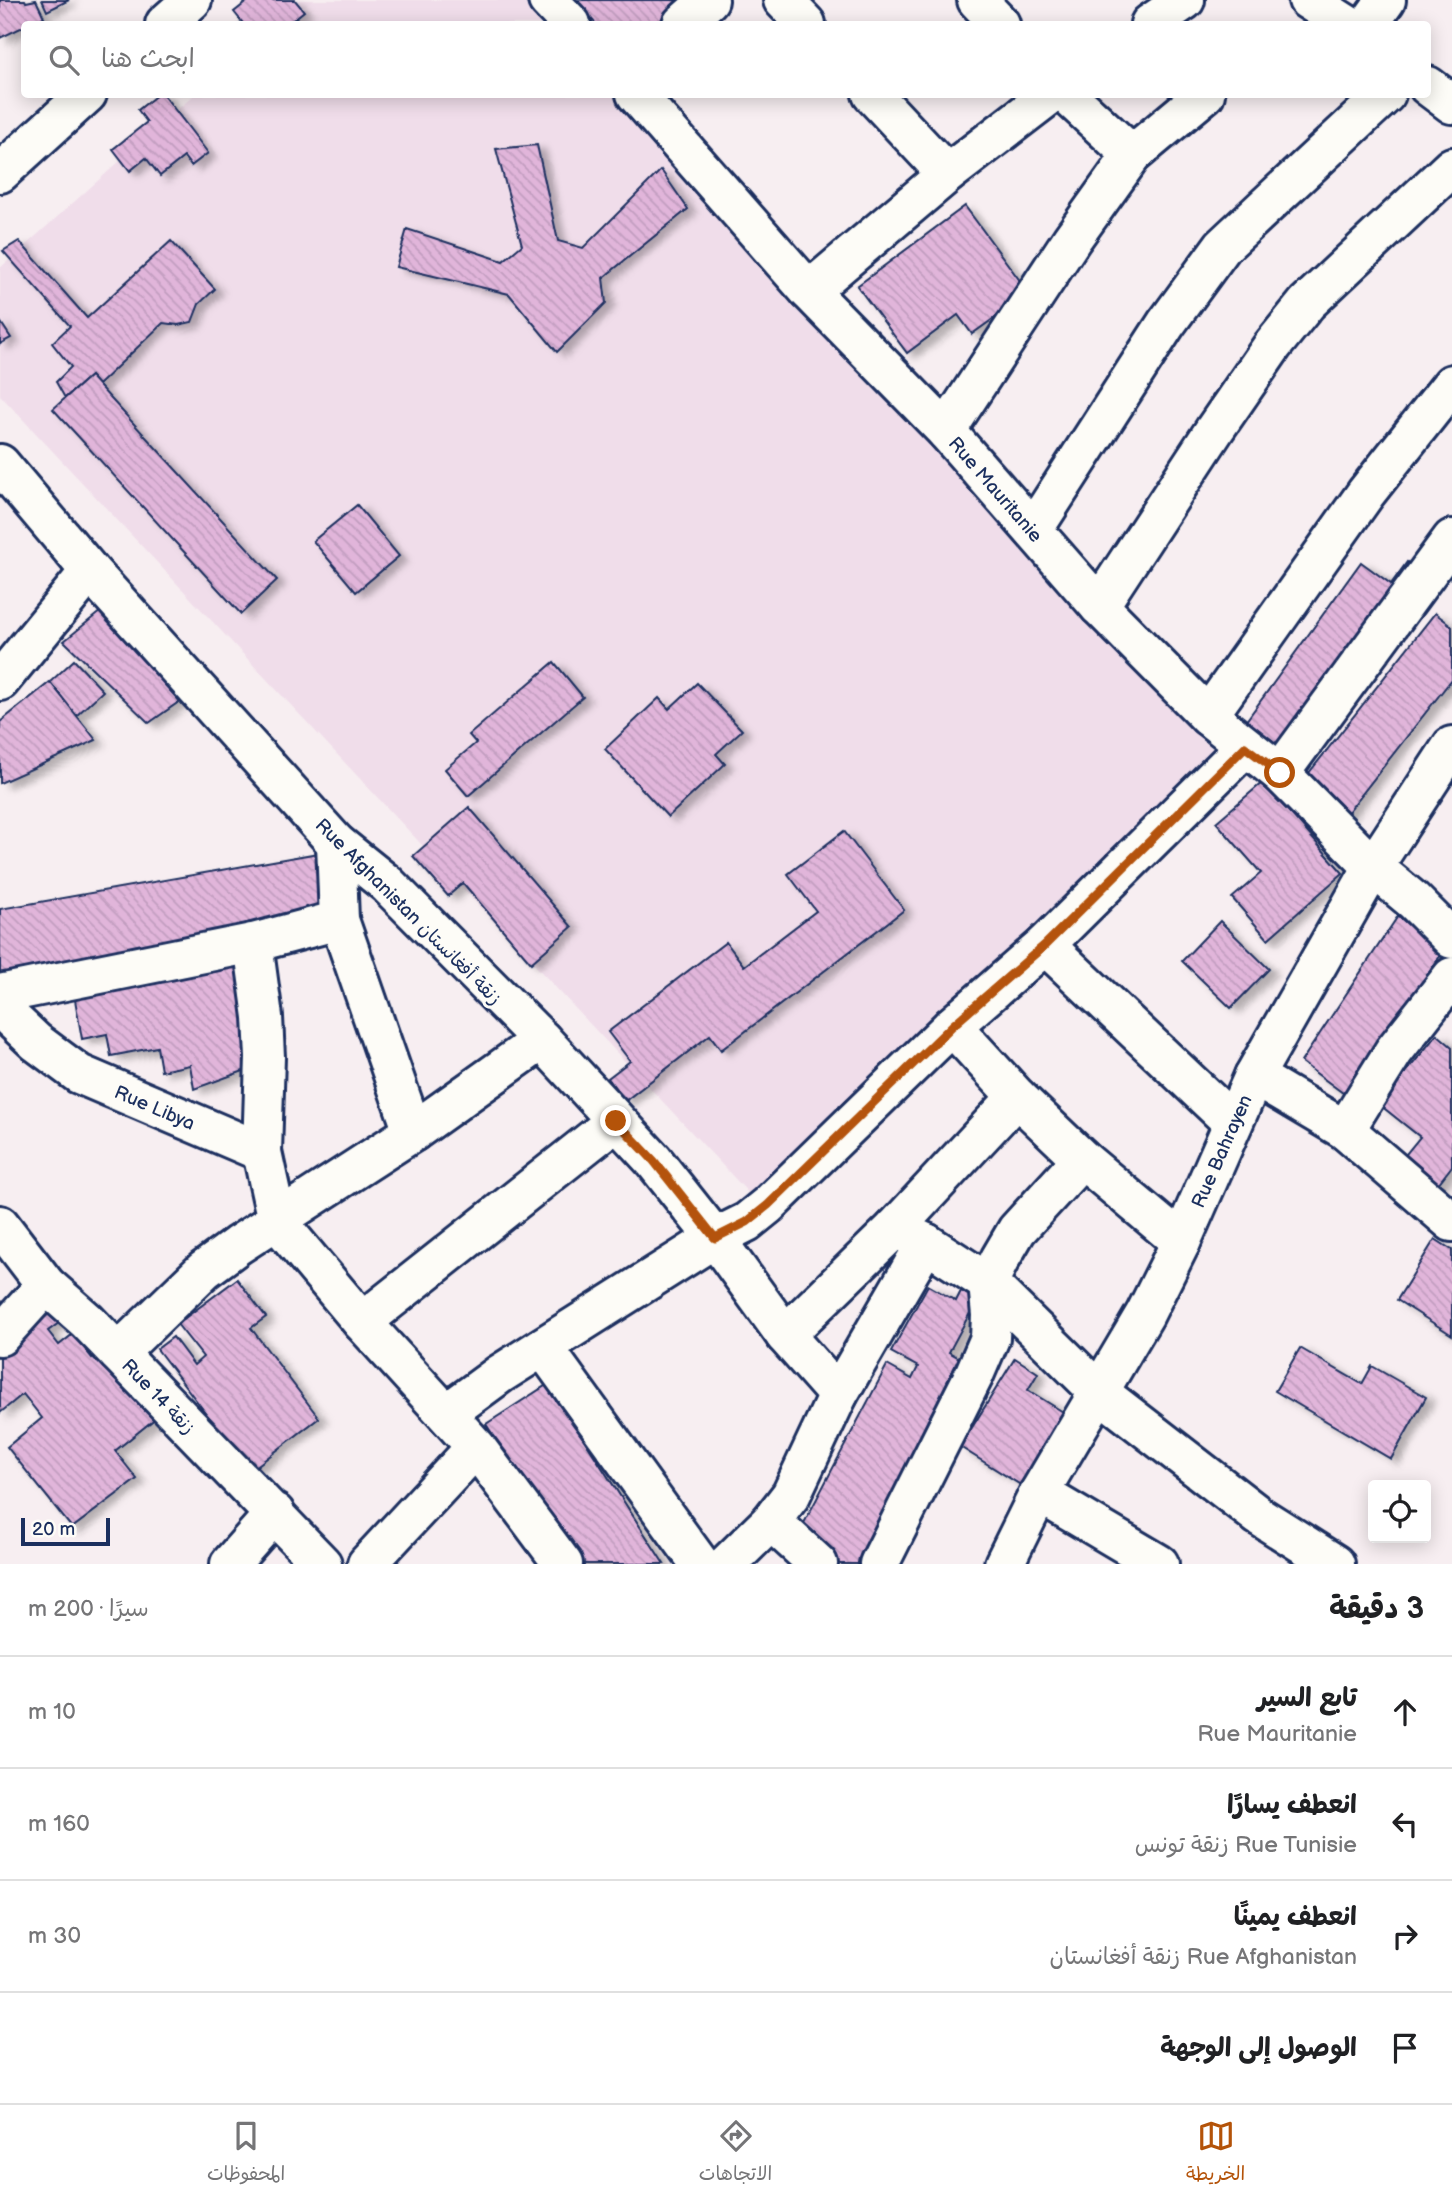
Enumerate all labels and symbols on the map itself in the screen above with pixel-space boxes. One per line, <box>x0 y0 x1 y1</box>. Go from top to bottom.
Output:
street label: Rue Mauritanie <box>943 433 1047 547</box>
route start <box>1264 757 1295 788</box>
street label: Rue Afghanistan زنقة أفغانستان <box>310 814 506 1010</box>
street label: Rue Libya <box>111 1081 198 1136</box>
street label: Rue Bahrayen <box>1187 1091 1258 1212</box>
route end <box>600 1105 631 1136</box>
street label: Rue 14 زنقة <box>116 1355 199 1439</box>
scale bar <box>21 1515 110 1547</box>

